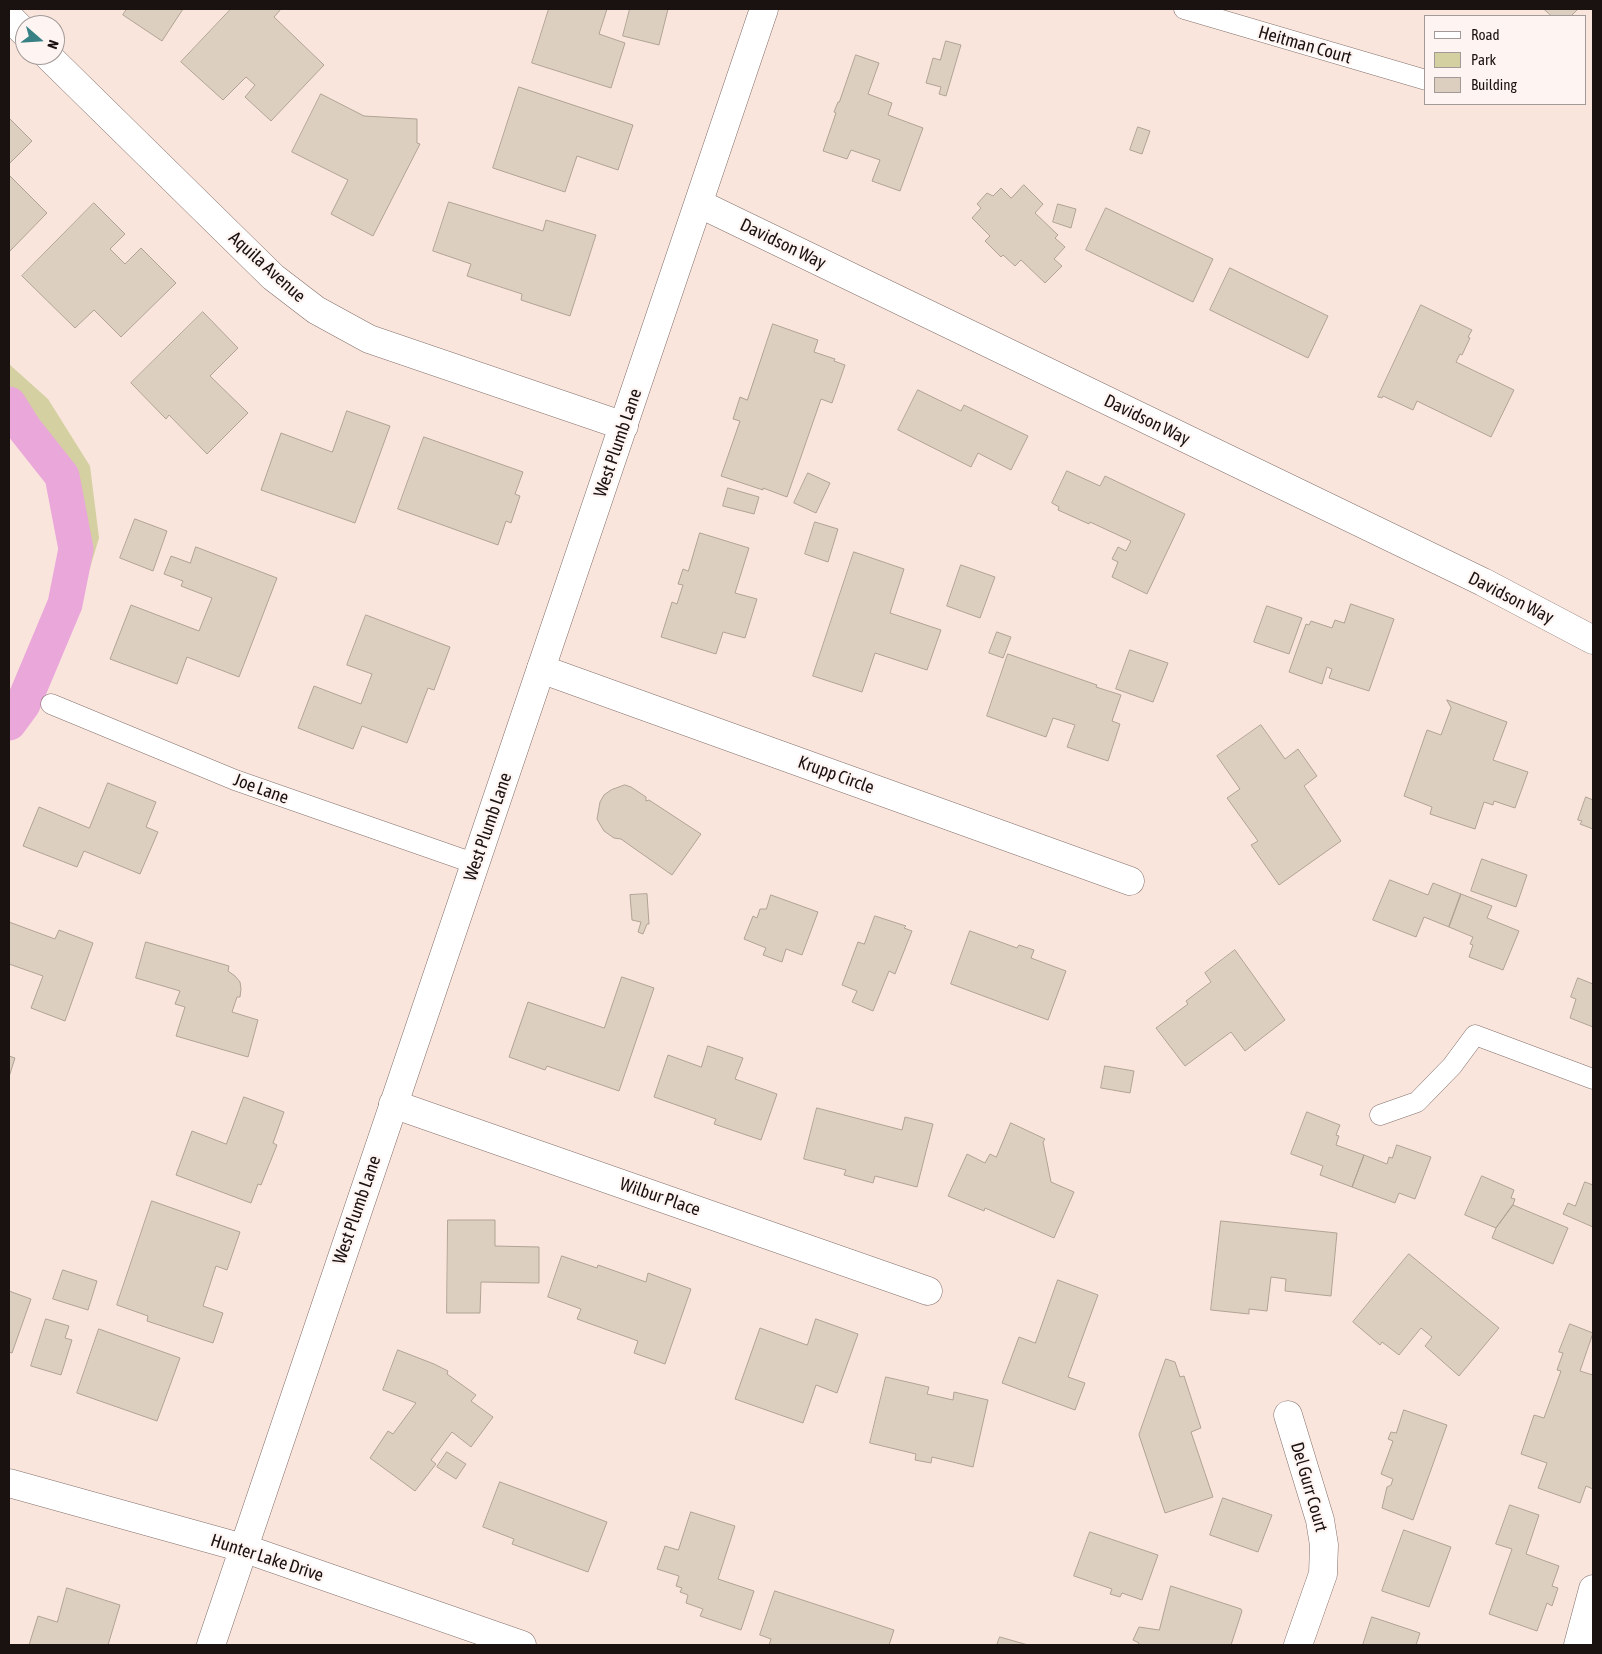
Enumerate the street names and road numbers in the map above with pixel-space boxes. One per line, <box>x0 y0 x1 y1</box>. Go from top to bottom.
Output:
street label: Heitman Court <box>1256 21 1354 69</box>
street label: Davidson Way <box>737 214 829 274</box>
street label: Aquila Avenue <box>224 227 310 307</box>
street label: West Plumb Lane <box>589 386 647 500</box>
street label: Davidson Way <box>1101 390 1193 450</box>
street label: Davidson Way <box>1465 567 1557 629</box>
street label: Krupp Circle <box>795 751 877 799</box>
street label: Joe Lane <box>230 769 292 809</box>
street label: West Plumb Lane <box>459 770 517 884</box>
street label: West Plumb Lane <box>328 1153 386 1267</box>
street label: Wilbur Place <box>617 1173 703 1221</box>
street label: Del Gurr Court <box>1286 1440 1332 1534</box>
street label: Hunter Lake Drive <box>208 1530 326 1586</box>

